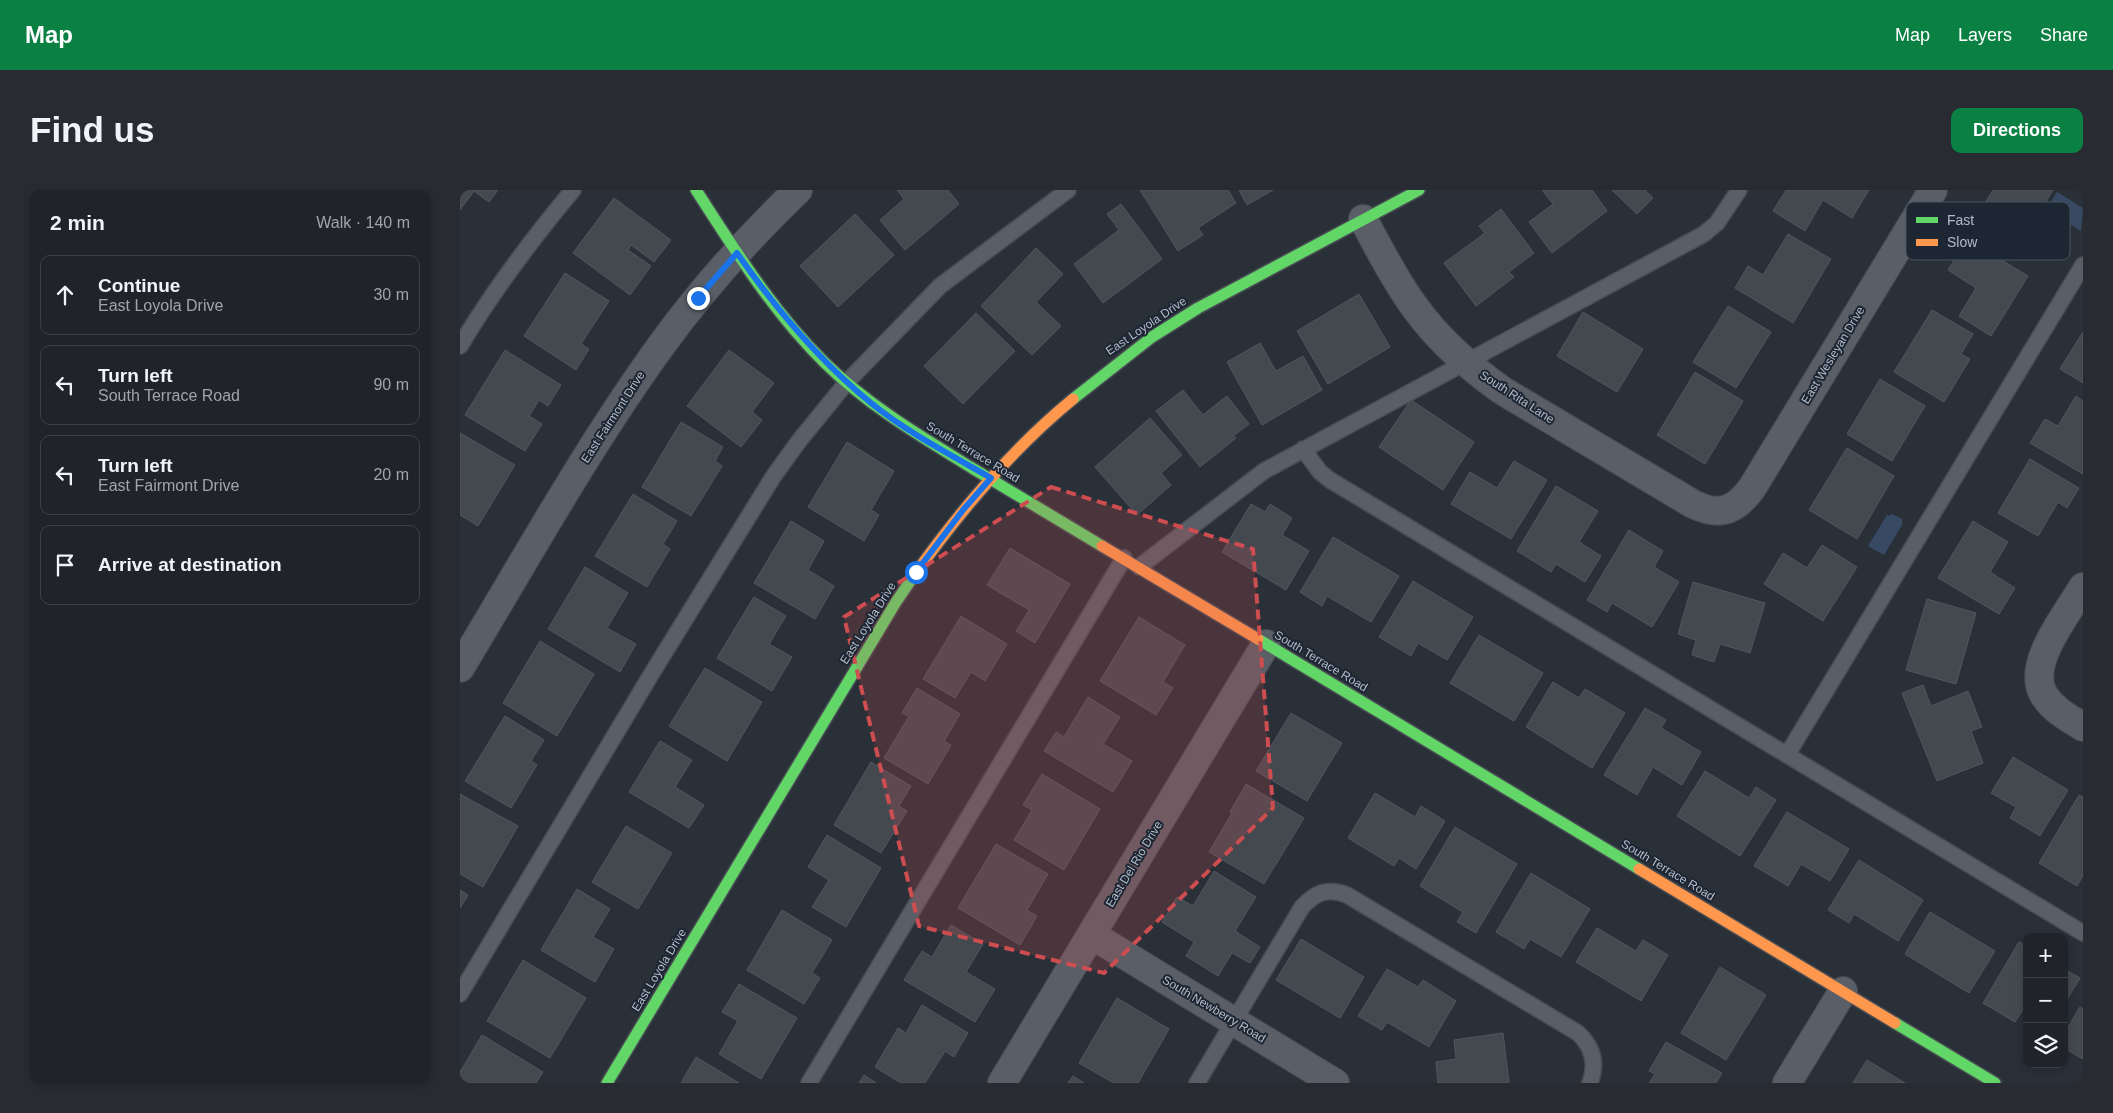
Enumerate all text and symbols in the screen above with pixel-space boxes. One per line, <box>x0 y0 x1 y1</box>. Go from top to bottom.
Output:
text: Map <box>25 21 73 48</box>
text: Map <box>1895 25 1930 45</box>
text: Layers <box>1958 25 2012 45</box>
text: Share <box>2040 25 2088 45</box>
button: Directions <box>1951 108 2083 153</box>
text: Find us <box>30 110 154 149</box>
legend <box>1906 202 2070 260</box>
text: 2 min <box>50 211 105 234</box>
text: Fast <box>1947 212 1974 228</box>
text: Walk · 140 m <box>316 214 410 231</box>
text: Slow <box>1947 234 1978 250</box>
text: Continue <box>98 275 180 296</box>
icon: ahead <box>51 281 79 309</box>
text: 30 m <box>373 286 409 303</box>
route end <box>687 287 710 310</box>
street label: East Loyola Drive <box>1103 294 1189 358</box>
text: East Loyola Drive <box>98 297 223 314</box>
street label: East Wesleyan Drive <box>1798 303 1868 406</box>
text: Turn left <box>98 365 173 386</box>
street label: East Fairmont Drive <box>578 368 648 465</box>
street label: South Rita Lane <box>1477 368 1557 426</box>
icon: left <box>51 371 79 399</box>
text: 90 m <box>373 376 409 393</box>
text: South Terrace Road <box>98 387 240 404</box>
street label: South Terrace Road <box>924 419 1022 485</box>
text: Turn left <box>98 455 173 476</box>
icon: left <box>51 461 79 489</box>
text: 20 m <box>373 466 409 483</box>
text: East Fairmont Drive <box>98 477 239 494</box>
icon: arrive <box>51 551 79 579</box>
text: Arrive at destination <box>98 554 282 575</box>
route start <box>905 561 928 584</box>
street label: East Loyola Drive <box>837 579 899 667</box>
street label: South Terrace Road <box>1272 628 1370 694</box>
street label: East Del Rio Drive <box>1103 818 1165 910</box>
street label: South Terrace Road <box>1619 837 1717 903</box>
street label: East Loyola Drive <box>629 926 689 1014</box>
map controls <box>2023 933 2068 1068</box>
button: + <box>2023 933 2068 978</box>
street label: South Newberry Road <box>1160 973 1268 1045</box>
button: − <box>2023 978 2068 1023</box>
button: layers <box>2023 1023 2068 1068</box>

